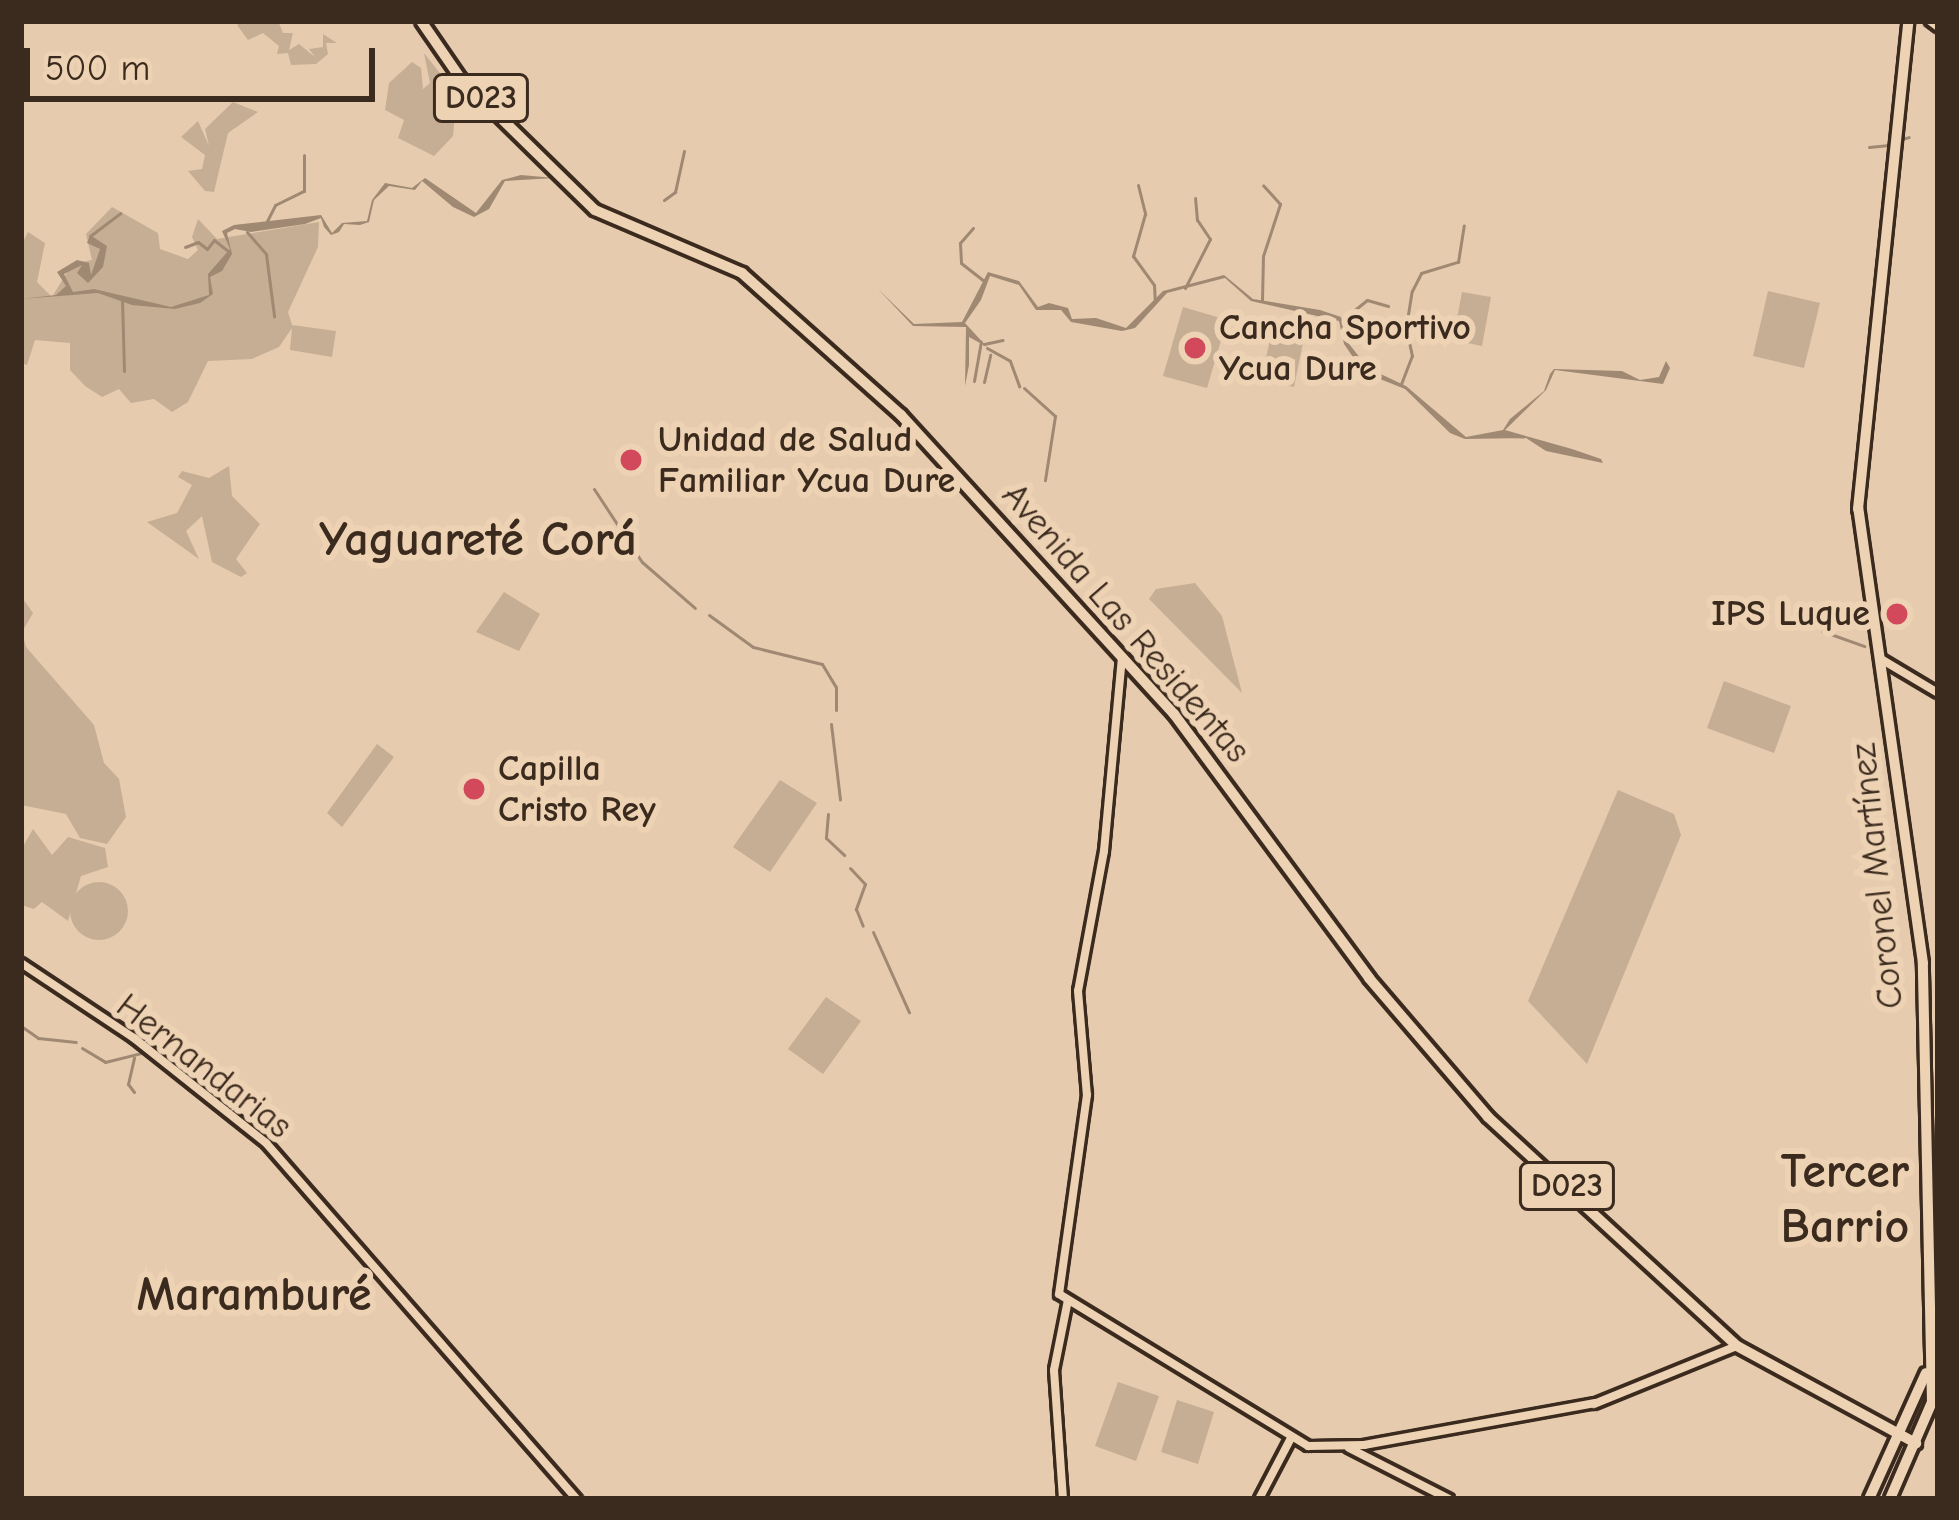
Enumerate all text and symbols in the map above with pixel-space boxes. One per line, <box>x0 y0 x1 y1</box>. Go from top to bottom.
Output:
scale bar <box>30 24 381 98</box>
text: 500 m <box>45 48 150 89</box>
road number: D023 <box>430 71 532 125</box>
place label: Cancha Sportivo Ycua Dure <box>1219 305 1471 390</box>
marker: Cancha Sportivo Ycua Dure <box>1182 335 1208 361</box>
place label: Unidad de Salud Familiar Ycua Dure <box>658 417 955 502</box>
marker: Unidad de Salud Familiar Ycua Dure <box>615 444 647 476</box>
street label: Avenida Las Residentas <box>993 474 1259 772</box>
district label: Yaguareté Corá <box>319 511 637 569</box>
place label: IPS Luque <box>1711 592 1870 636</box>
marker: IPS Luque <box>1881 598 1913 630</box>
street label: Coronel Martínez <box>1842 741 1912 1011</box>
place label: Capilla Cristo Rey <box>498 746 656 831</box>
marker: Capilla Cristo Rey <box>461 776 487 802</box>
street label: Hernandarias <box>108 984 300 1148</box>
district label: Tercer Barrio <box>1781 1142 1909 1255</box>
road number: D023 <box>1516 1159 1618 1213</box>
district label: Maramburé <box>136 1266 372 1324</box>

